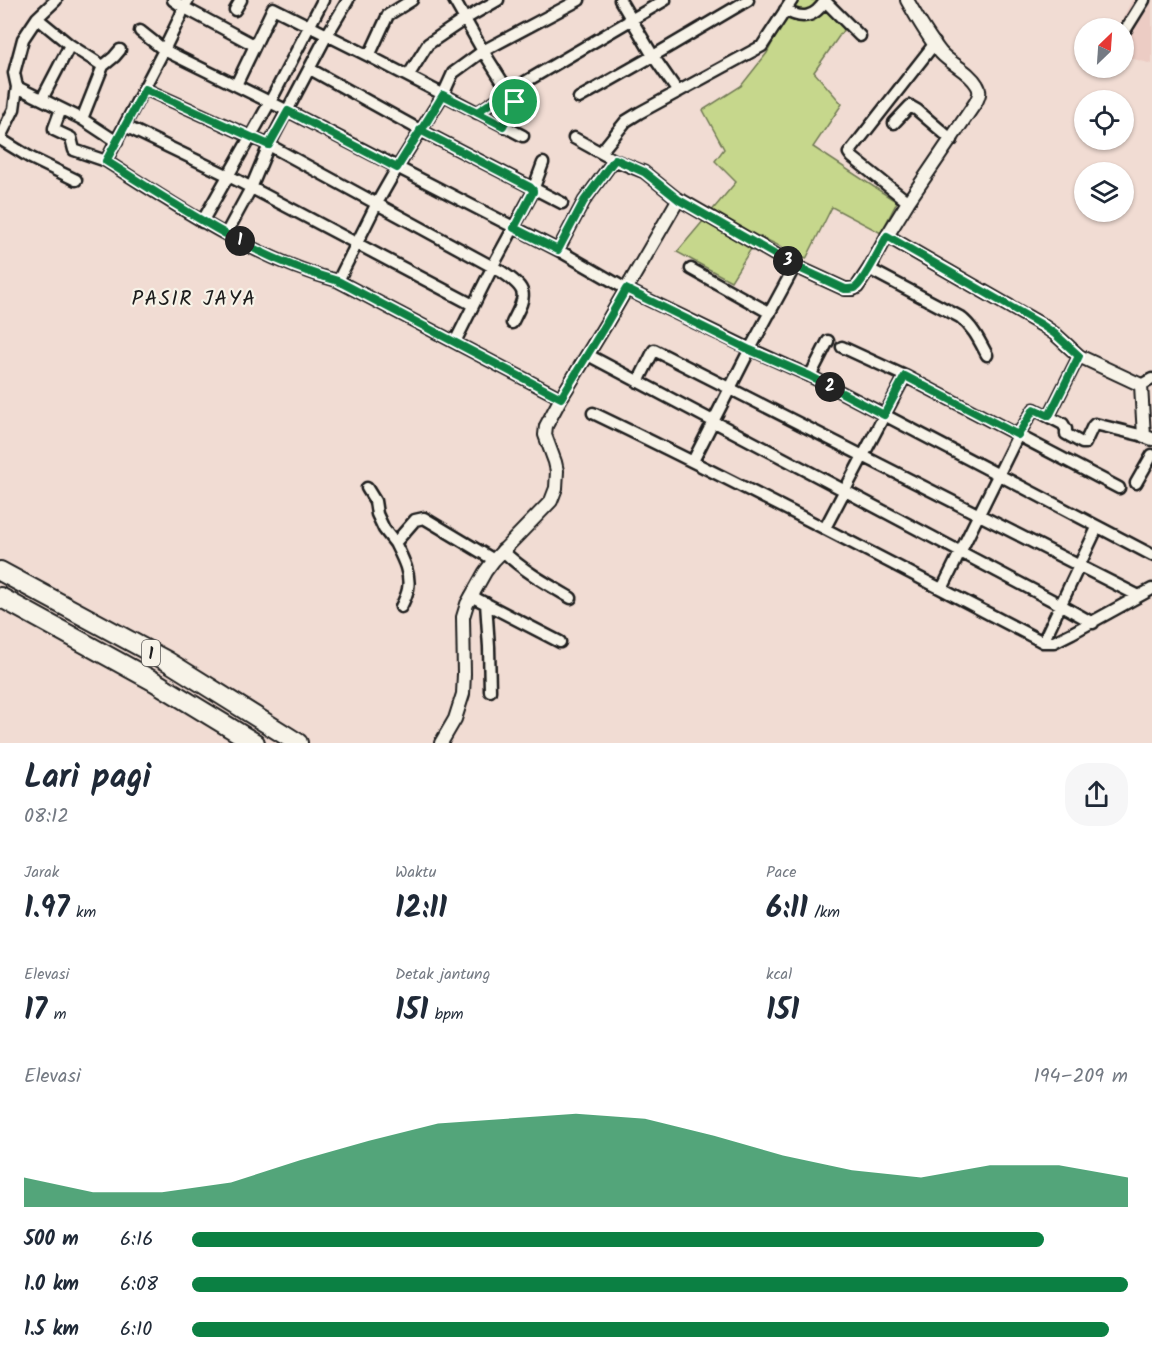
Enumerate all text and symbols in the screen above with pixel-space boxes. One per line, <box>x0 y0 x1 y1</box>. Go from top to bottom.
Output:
north arrow <box>1074 18 1134 78</box>
map controls <box>1074 18 1134 222</box>
pin <box>489 76 540 127</box>
icon: arrive <box>498 85 531 118</box>
button: locate <box>1074 90 1134 150</box>
button: layers <box>1074 162 1134 222</box>
pin: 1 <box>225 226 255 256</box>
text: 1 <box>238 228 242 253</box>
pin: 3 <box>773 246 803 276</box>
text: 3 <box>784 248 792 273</box>
district label: PASIR JAYA <box>132 283 256 316</box>
pin: 2 <box>815 372 845 402</box>
text: 2 <box>825 374 835 399</box>
road number: 1 <box>142 640 160 666</box>
text: Lari pagi <box>24 752 151 805</box>
button: share <box>1065 763 1128 826</box>
text: 08:12 <box>24 801 69 833</box>
text: Jarak <box>24 860 59 885</box>
text: Waktu <box>395 860 436 885</box>
text: Pace <box>766 860 797 885</box>
text: 1.97 <box>24 885 70 933</box>
text: 12:11 <box>395 885 447 933</box>
text: 6:11 <box>766 885 808 933</box>
text: km <box>70 900 96 925</box>
text: /km <box>808 900 840 925</box>
text: Elevasi <box>24 962 69 987</box>
text: Detak jantung <box>395 962 490 987</box>
text: kcal <box>766 962 792 987</box>
text: 17 <box>24 987 47 1035</box>
text: 151 <box>395 987 428 1035</box>
text: 151 <box>766 987 799 1035</box>
text: m <box>47 1002 66 1027</box>
text: bpm <box>428 1002 464 1027</box>
text: Elevasi <box>24 1061 81 1093</box>
text: 194–209 m <box>1033 1061 1128 1093</box>
text: 500 m <box>24 1224 79 1256</box>
text: 6:16 <box>120 1224 153 1256</box>
text: 1.0 km <box>24 1269 79 1301</box>
text: 6:08 <box>120 1269 158 1301</box>
text: 1.5 km <box>24 1314 79 1346</box>
text: 6:10 <box>120 1314 152 1346</box>

